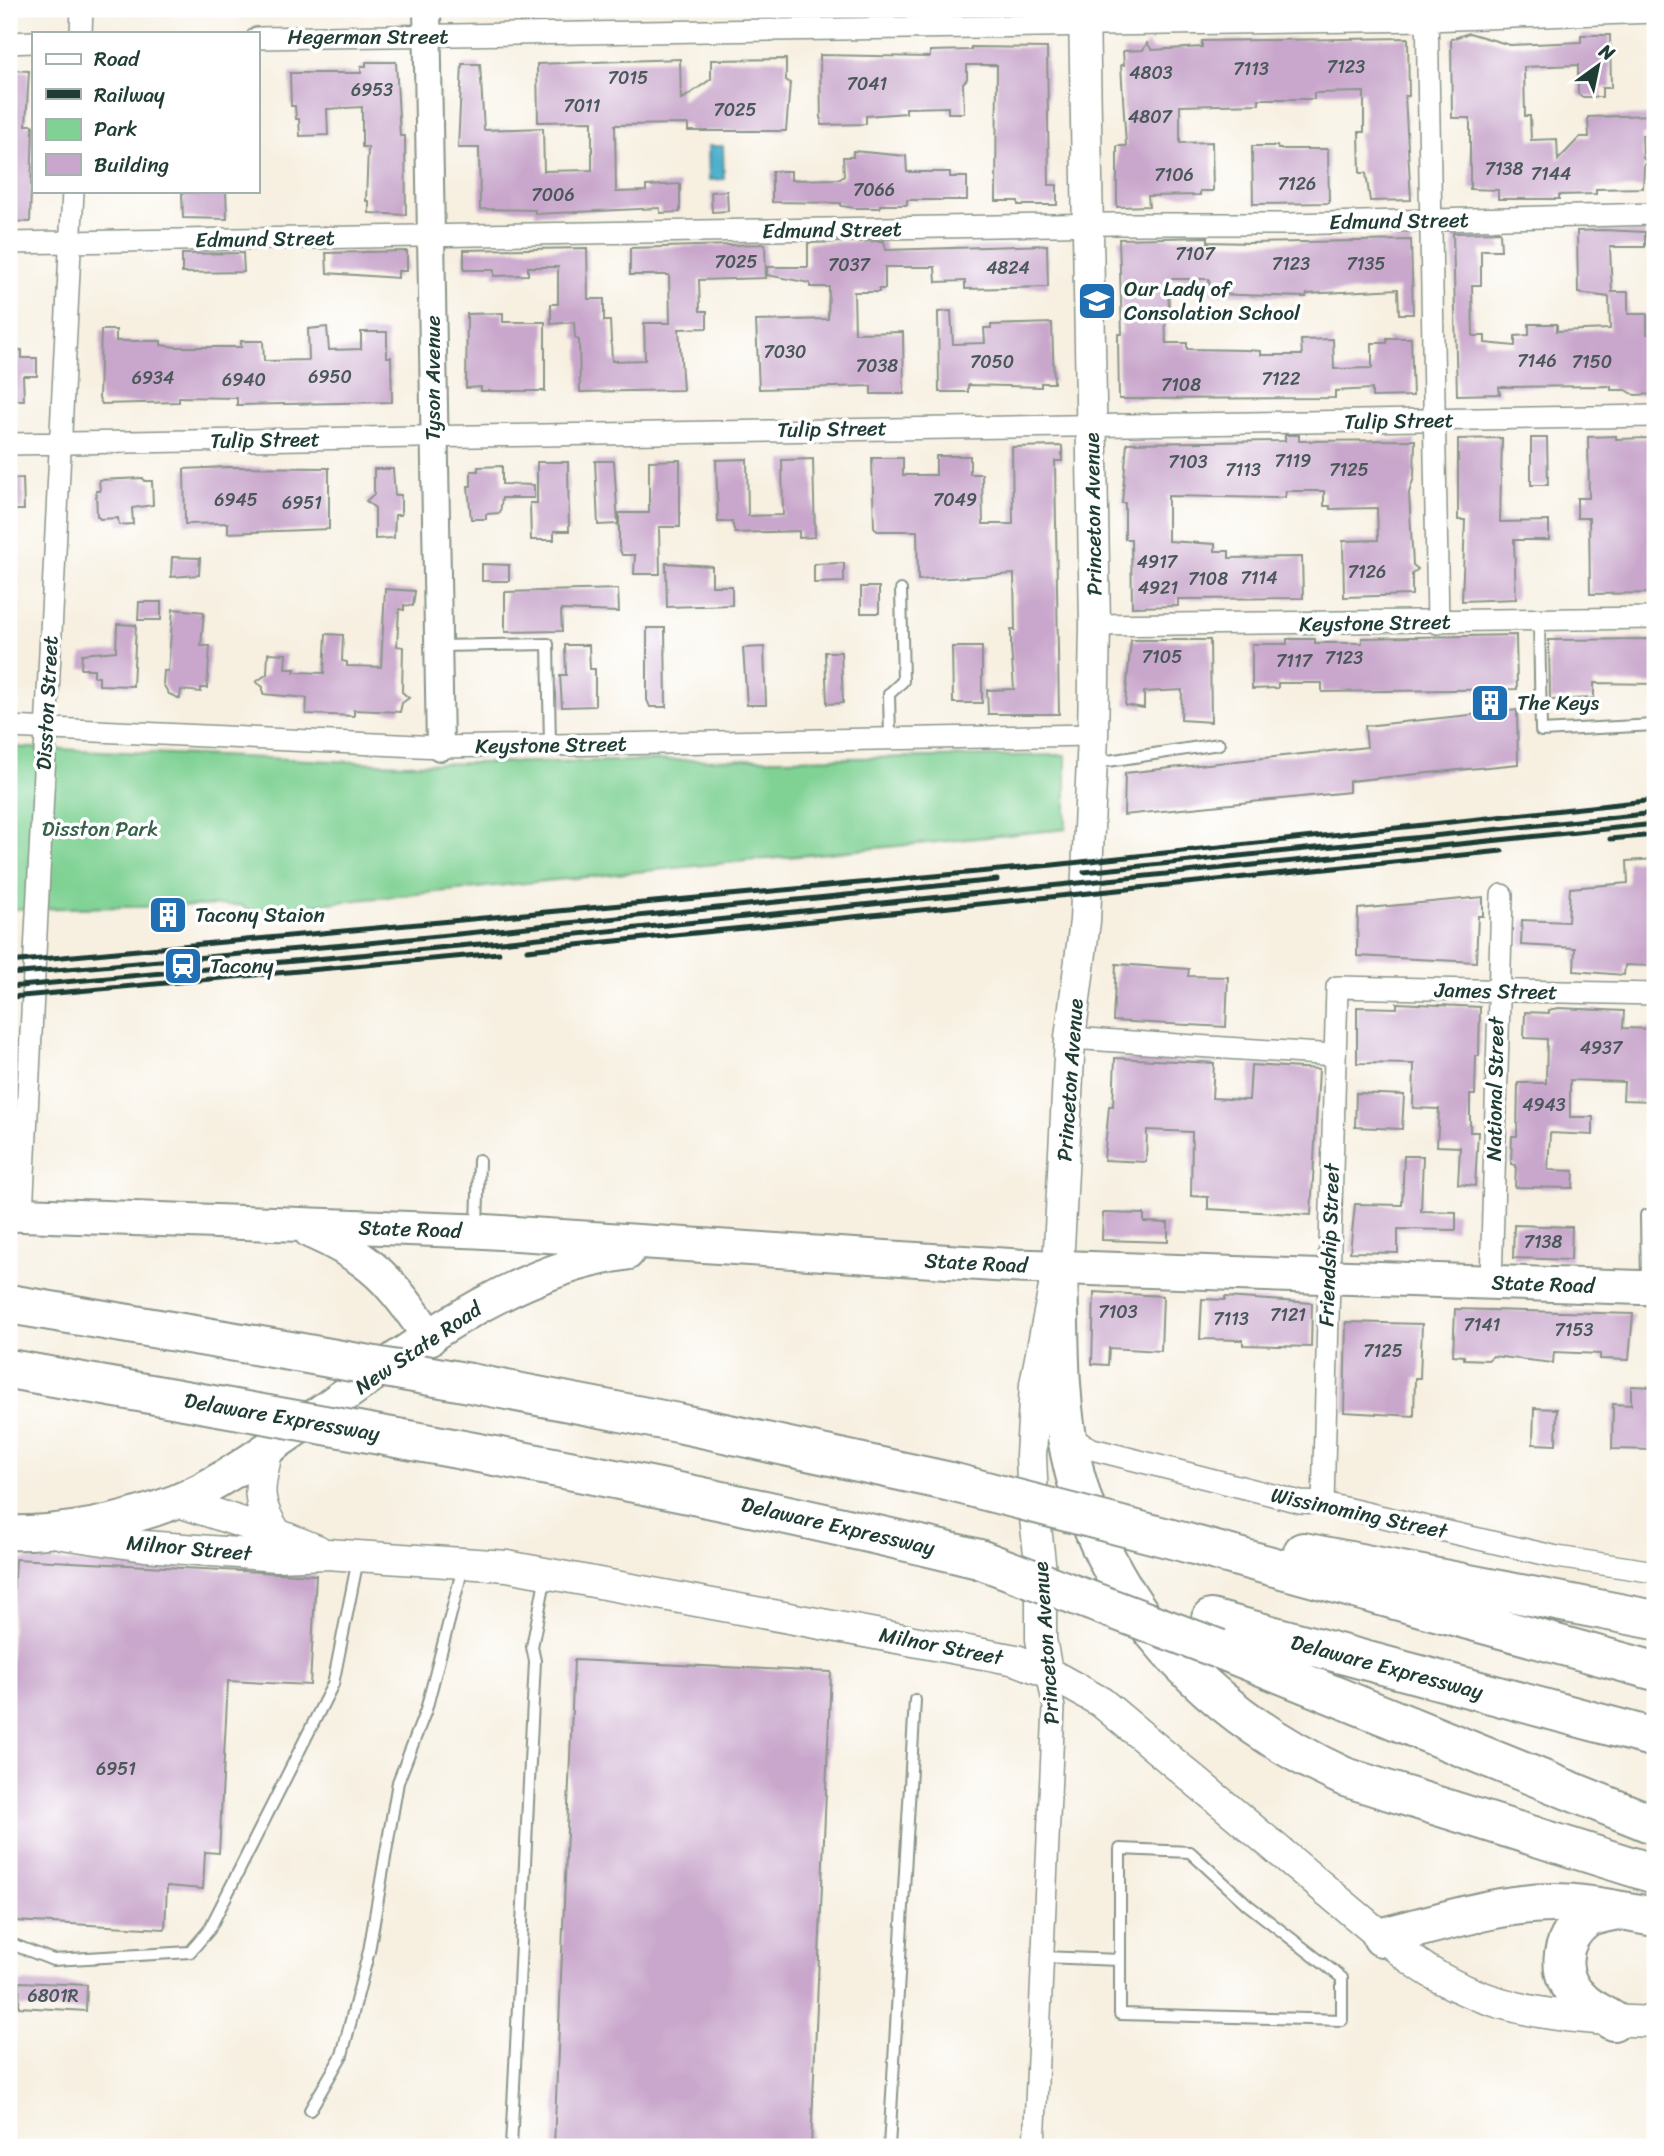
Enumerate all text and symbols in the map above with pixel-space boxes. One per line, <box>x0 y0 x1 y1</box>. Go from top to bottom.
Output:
street label: Hegerman Street <box>288 18 448 56</box>
legend <box>32 32 259 192</box>
north arrow <box>1562 32 1632 102</box>
text: N <box>1592 34 1622 70</box>
text: Road <box>94 40 141 78</box>
house number: 7123 <box>1327 51 1365 83</box>
house number: 7113 <box>1233 53 1269 85</box>
house number: 4803 <box>1129 57 1173 89</box>
house number: 7015 <box>608 62 648 94</box>
house number: 7041 <box>847 68 888 100</box>
house number: 6953 <box>351 74 393 106</box>
text: Railway <box>94 76 165 114</box>
house number: 7011 <box>563 90 601 122</box>
house number: 7025 <box>713 94 757 126</box>
house number: 4807 <box>1128 101 1174 133</box>
text: Park <box>94 110 137 148</box>
text: Building <box>94 146 170 184</box>
house number: 7138 <box>1485 153 1524 185</box>
house number: 7144 <box>1531 158 1571 190</box>
house number: 7106 <box>1154 159 1194 191</box>
house number: 7126 <box>1278 168 1316 200</box>
house number: 7066 <box>853 174 895 206</box>
house number: 7006 <box>531 179 575 211</box>
street label: Edmund Street <box>1329 201 1469 241</box>
street label: Edmund Street <box>762 210 902 250</box>
street label: Edmund Street <box>195 219 335 259</box>
house number: 7107 <box>1175 238 1217 270</box>
house number: 7025 <box>714 246 758 278</box>
house number: 7123 <box>1272 248 1310 280</box>
house number: 7135 <box>1347 248 1385 280</box>
house number: 7037 <box>828 249 872 281</box>
house number: 4824 <box>986 252 1030 284</box>
place label: Our Lady of Consolation School <box>1124 270 1301 332</box>
school or university icon: Our Lady of Consolation School <box>1076 280 1118 322</box>
street label: Tyson Avenue <box>414 315 452 441</box>
house number: 7030 <box>764 336 806 368</box>
house number: 7146 <box>1517 345 1557 377</box>
house number: 7050 <box>970 346 1014 378</box>
house number: 7150 <box>1572 346 1612 378</box>
house number: 7038 <box>856 350 898 382</box>
house number: 6950 <box>308 361 352 393</box>
house number: 6934 <box>132 362 174 394</box>
house number: 7122 <box>1262 363 1300 395</box>
house number: 6940 <box>222 364 266 396</box>
house number: 7108 <box>1161 369 1201 401</box>
street label: Tulip Street <box>1344 401 1454 441</box>
street label: Tulip Street <box>777 409 887 449</box>
street label: Tulip Street <box>210 420 320 460</box>
street label: Princeton Avenue <box>1073 432 1113 596</box>
house number: 7119 <box>1275 445 1311 477</box>
house number: 7103 <box>1168 446 1208 478</box>
house number: 7113 <box>1225 454 1261 486</box>
house number: 7125 <box>1329 454 1369 486</box>
house number: 6945 <box>214 484 258 516</box>
house number: 7049 <box>933 484 977 516</box>
house number: 6951 <box>282 487 322 519</box>
house number: 4917 <box>1137 546 1179 578</box>
house number: 7126 <box>1348 556 1386 588</box>
house number: 7114 <box>1241 562 1277 594</box>
house number: 7108 <box>1188 563 1228 595</box>
house number: 4921 <box>1138 572 1178 604</box>
street label: Keystone Street <box>1299 603 1451 643</box>
street label: Disston Street <box>25 635 69 771</box>
house number: 7105 <box>1142 641 1182 673</box>
house number: 7123 <box>1325 642 1363 674</box>
house number: 7117 <box>1276 645 1314 677</box>
building icon: The Keys <box>1469 682 1511 724</box>
place label: The Keys <box>1517 684 1599 722</box>
street label: Keystone Street <box>475 725 627 765</box>
park label: Disston Park <box>42 810 158 848</box>
building icon: Tacony Staion <box>147 894 189 936</box>
place label: Tacony Staion <box>195 896 325 934</box>
station icon: Tacony <box>162 945 204 987</box>
place label: Tacony <box>210 947 274 985</box>
street label: James Street <box>1433 971 1558 1011</box>
street label: Princeton Avenue <box>1045 997 1095 1163</box>
street label: National Street <box>1475 1015 1515 1161</box>
house number: 4937 <box>1580 1032 1624 1064</box>
house number: 4943 <box>1522 1089 1566 1121</box>
street label: Friendship Street <box>1307 1161 1351 1327</box>
street label: State Road <box>358 1208 464 1250</box>
house number: 7138 <box>1524 1226 1563 1258</box>
street label: State Road <box>924 1241 1030 1285</box>
street label: State Road <box>1491 1263 1597 1305</box>
street label: New State Road <box>346 1290 491 1405</box>
house number: 7103 <box>1098 1296 1138 1328</box>
house number: 7121 <box>1270 1299 1306 1331</box>
house number: 7113 <box>1213 1303 1249 1335</box>
house number: 7141 <box>1464 1309 1501 1341</box>
house number: 7153 <box>1555 1314 1594 1346</box>
house number: 7125 <box>1363 1335 1403 1367</box>
street label: Delaware Expressway <box>181 1381 383 1453</box>
street label: Wissinoming Street <box>1267 1476 1452 1551</box>
street label: Delaware Expressway <box>737 1485 939 1567</box>
street label: Milnor Street <box>125 1524 255 1573</box>
street label: Princeton Avenue <box>1021 1560 1071 1726</box>
street label: Milnor Street <box>876 1615 1008 1677</box>
street label: Delaware Expressway <box>1286 1623 1488 1711</box>
house number: 6951 <box>96 1753 136 1785</box>
house number: 6801R <box>27 1980 79 2012</box>

